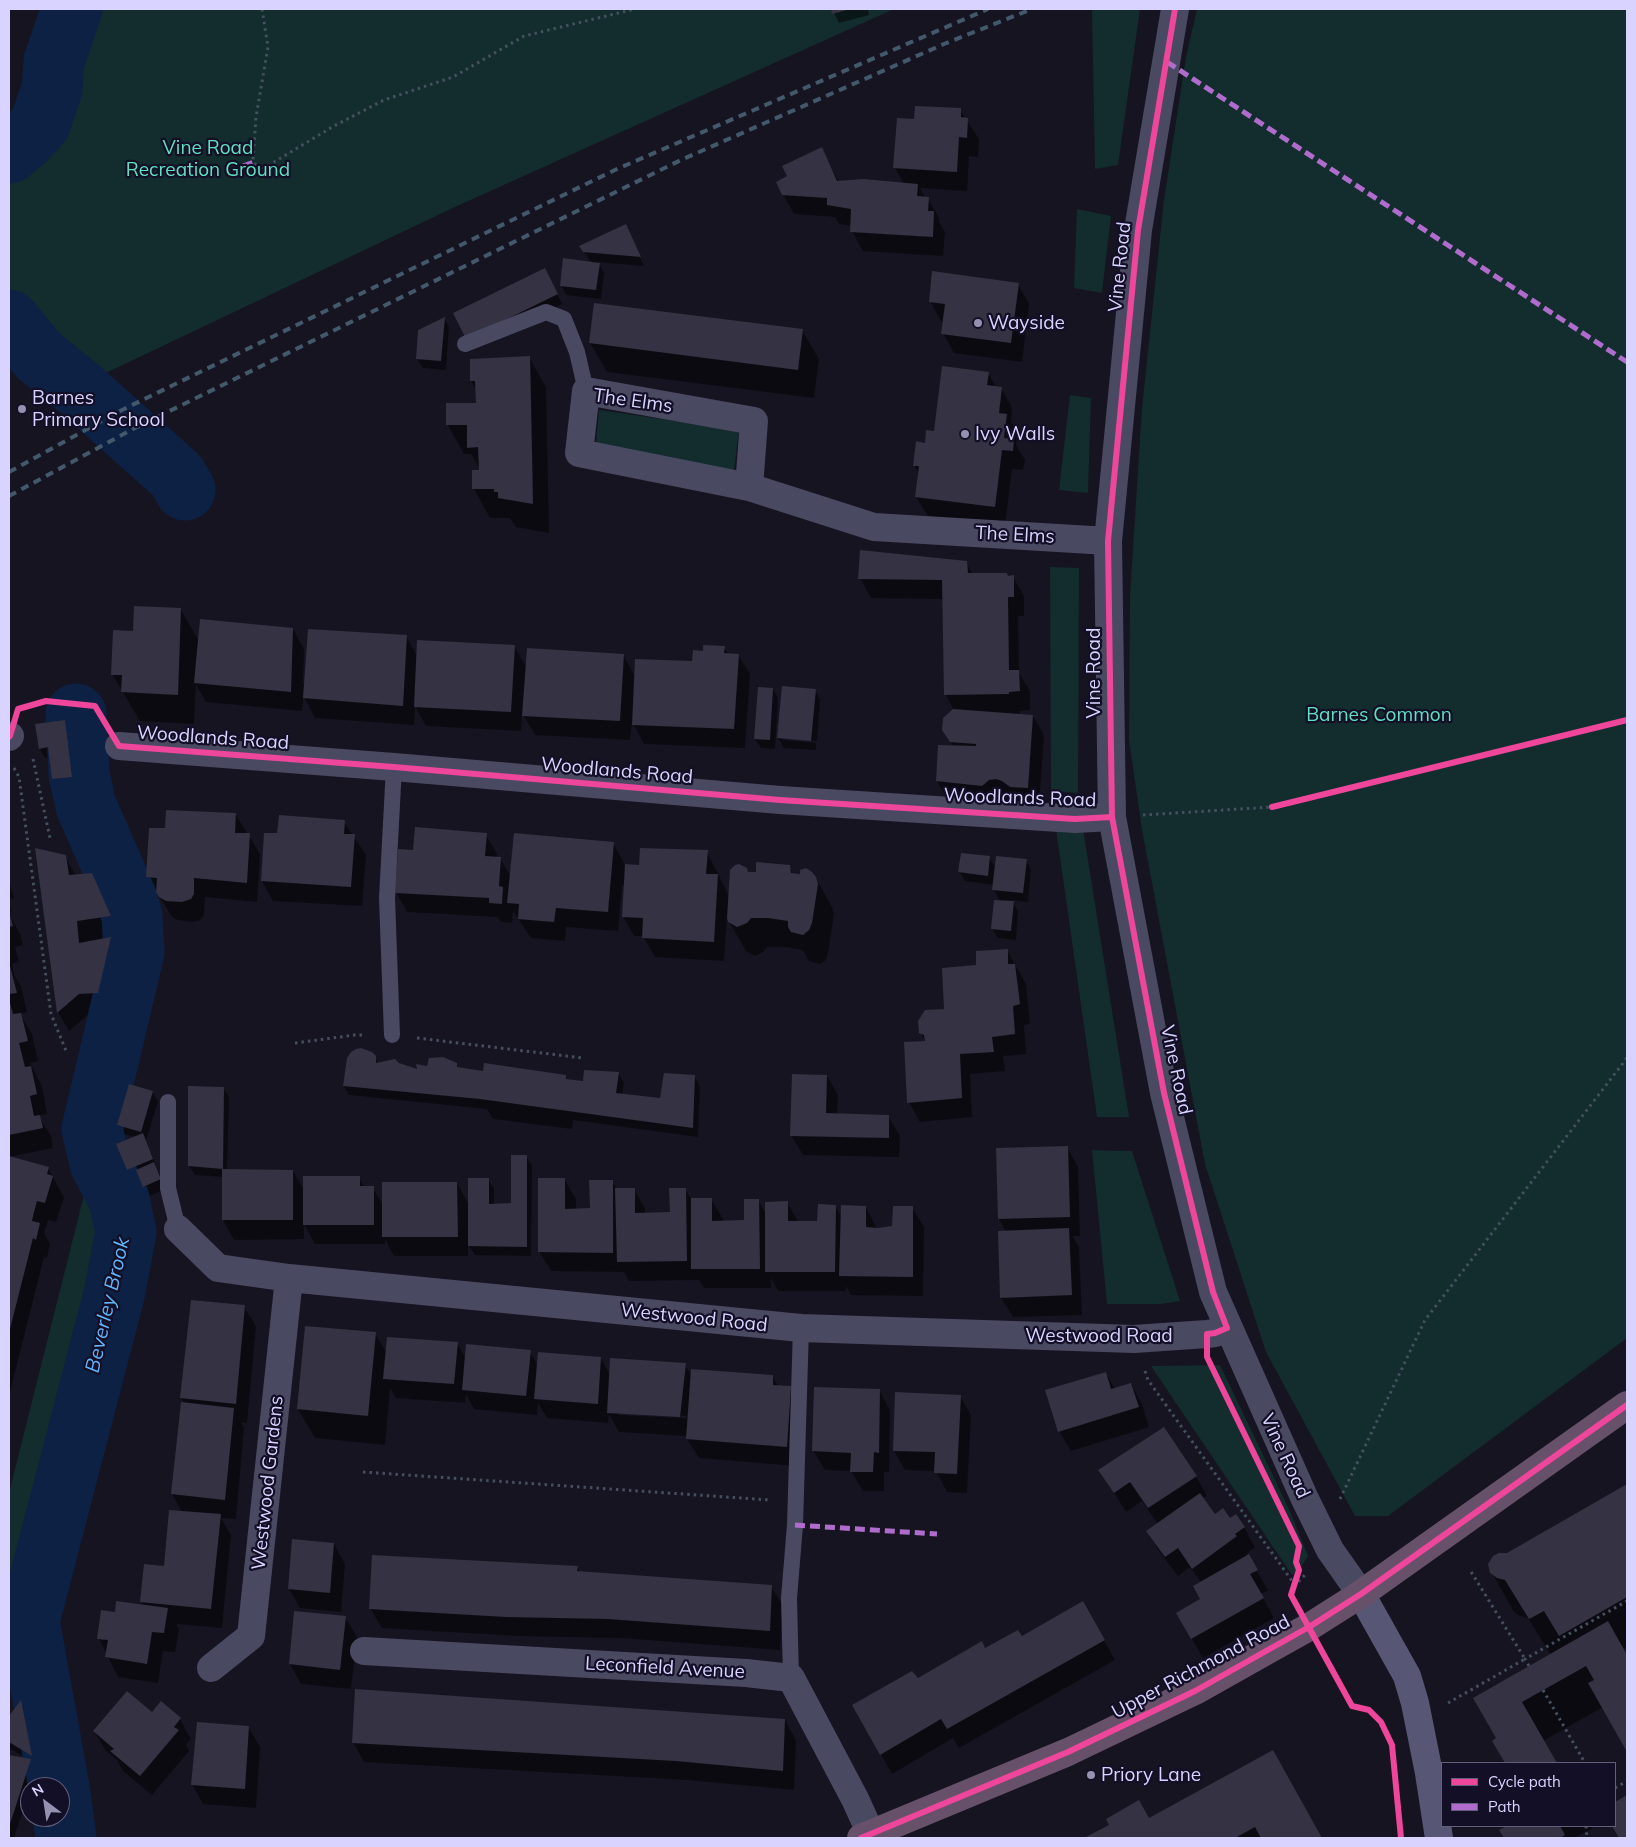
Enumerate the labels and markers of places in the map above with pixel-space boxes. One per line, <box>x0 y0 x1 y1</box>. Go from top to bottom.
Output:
place label: Wayside <box>988 312 1065 334</box>
marker: Wayside <box>972 317 984 329</box>
place label: Barnes Primary School <box>32 387 165 431</box>
marker: Barnes Primary School <box>16 403 28 415</box>
place label: Ivy Walls <box>975 423 1055 445</box>
marker: Ivy Walls <box>959 428 971 440</box>
place label: Priory Lane <box>1101 1764 1201 1786</box>
marker: Priory Lane <box>1085 1769 1097 1781</box>

